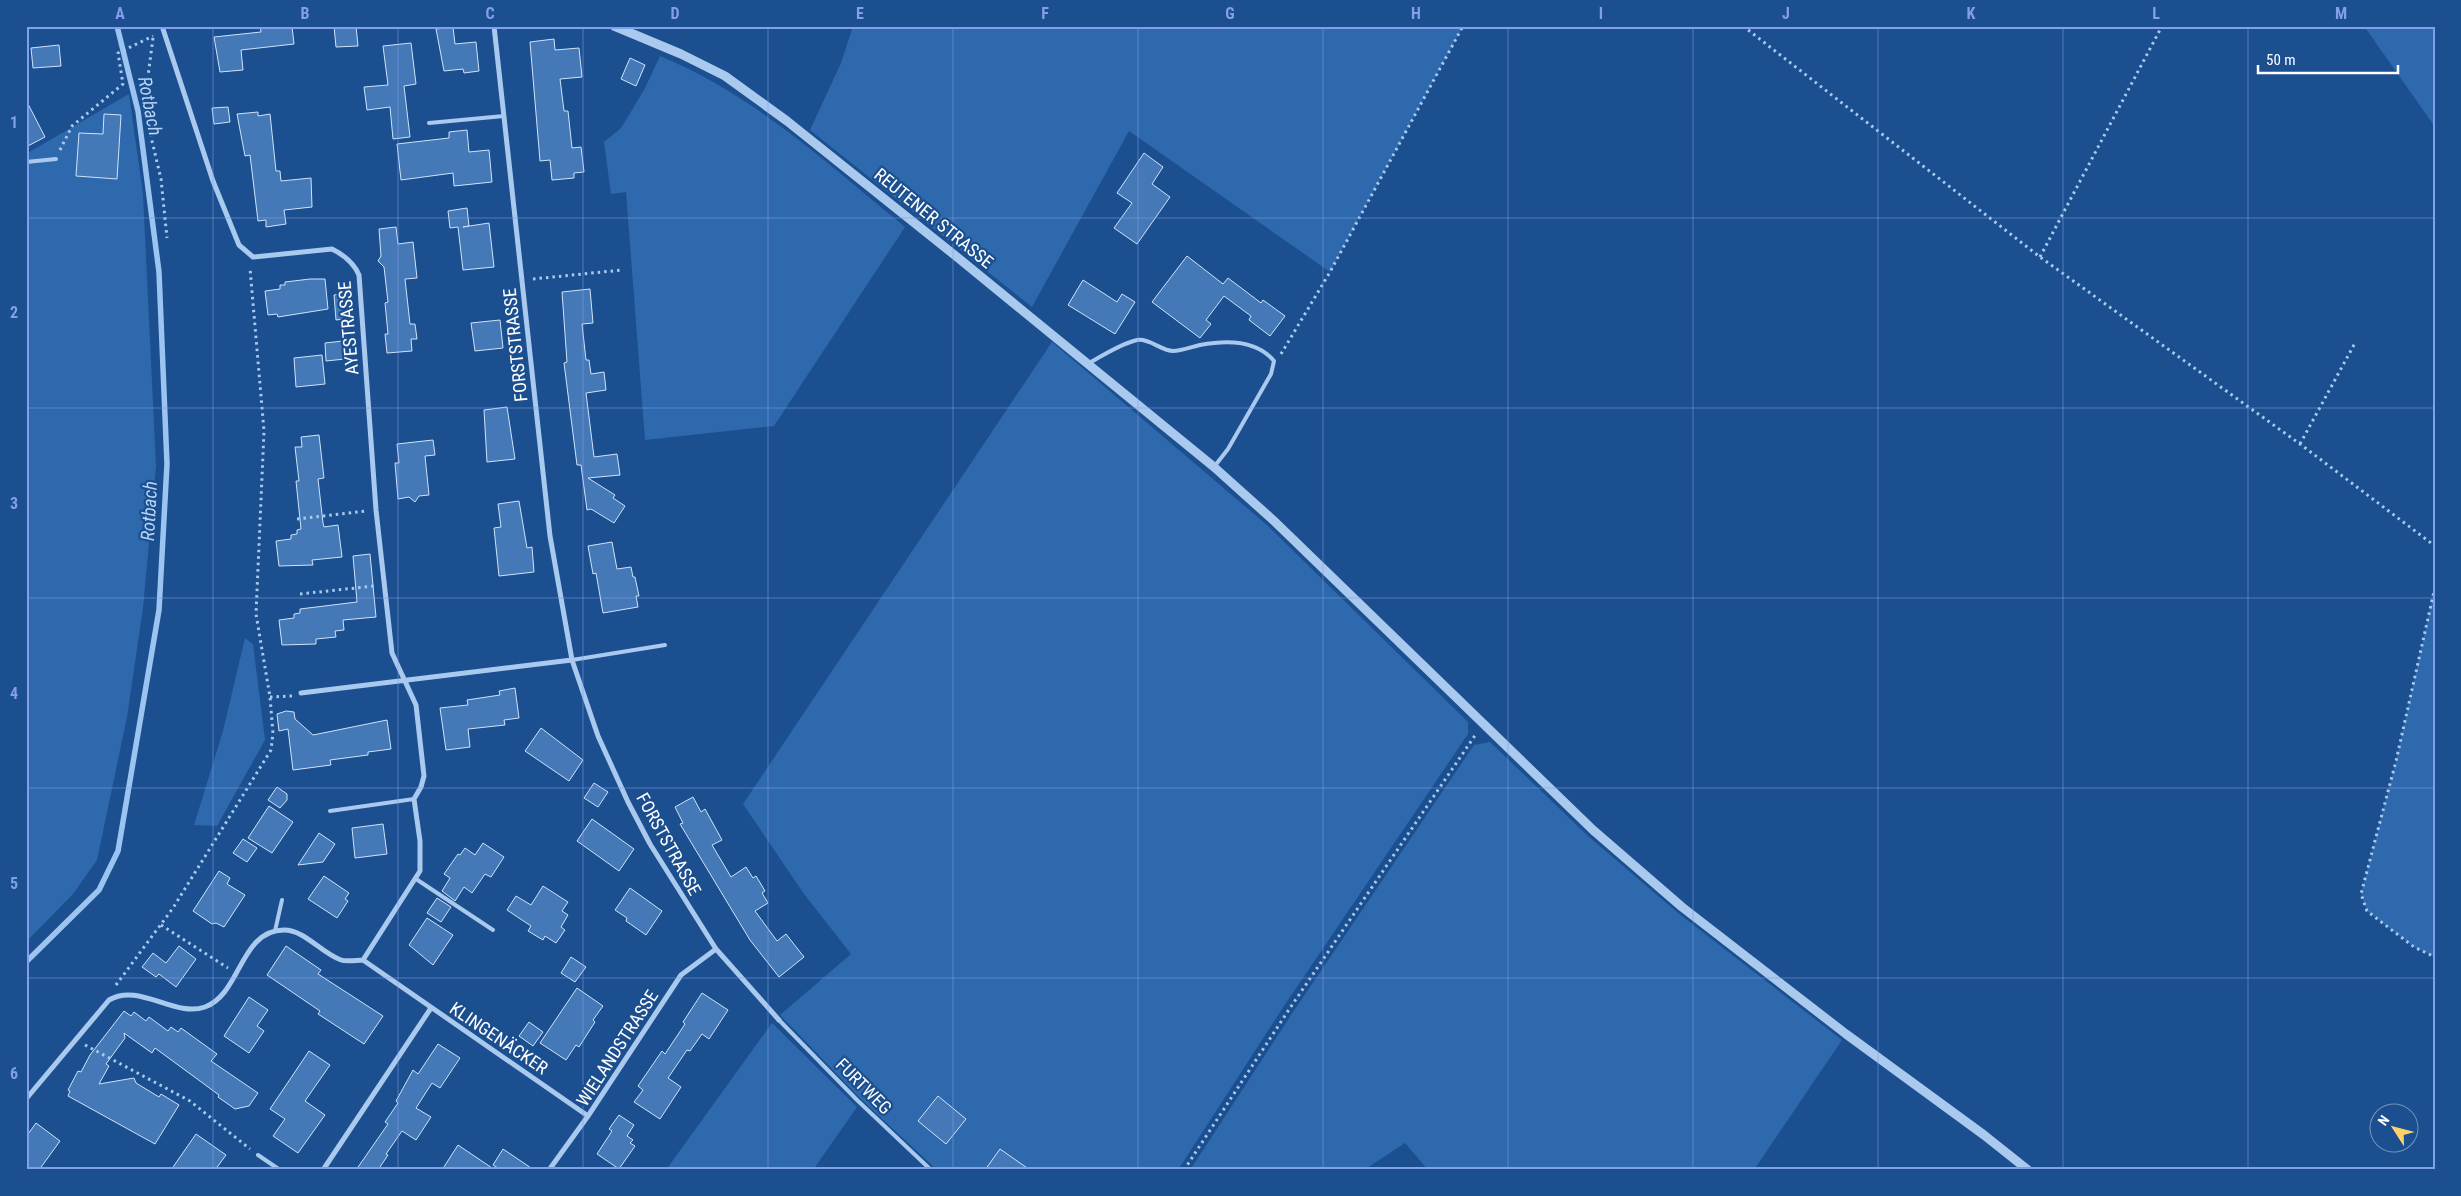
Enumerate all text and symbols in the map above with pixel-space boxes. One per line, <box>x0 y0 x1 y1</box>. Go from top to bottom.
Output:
text: A <box>115 4 125 23</box>
text: B <box>301 4 310 23</box>
text: C <box>485 4 495 23</box>
text: D <box>670 4 680 23</box>
text: E <box>856 4 864 23</box>
text: F <box>1041 4 1049 23</box>
text: G <box>1225 4 1235 23</box>
text: H <box>1411 4 1421 23</box>
text: I <box>1599 4 1603 23</box>
text: J <box>1782 4 1790 23</box>
text: K <box>1967 4 1976 23</box>
text: L <box>2152 4 2160 23</box>
text: M <box>2335 4 2347 23</box>
scale bar <box>2258 42 2398 74</box>
text: 50 m <box>2266 51 2296 69</box>
water label: Rotbach <box>133 74 167 138</box>
text: 1 <box>10 113 18 132</box>
street label: REUTENER STRASSE <box>870 164 998 272</box>
street label: AYESTRASSE <box>333 280 363 376</box>
street label: FORSTSTRASSE <box>499 287 531 403</box>
text: 2 <box>10 303 18 322</box>
water label: Rotbach <box>136 481 162 541</box>
text: 3 <box>10 494 18 513</box>
text: 4 <box>10 684 18 703</box>
street label: FORSTSTRASSE <box>632 789 706 899</box>
text: 5 <box>10 874 18 893</box>
street label: WIELANDSTRASSE <box>572 986 662 1110</box>
street label: KLINGENÄCKER <box>446 997 552 1079</box>
street label: FURTWEG <box>832 1054 896 1118</box>
text: 6 <box>10 1064 18 1083</box>
north arrow <box>2368 1104 2418 1154</box>
text: N <box>2374 1112 2392 1129</box>

